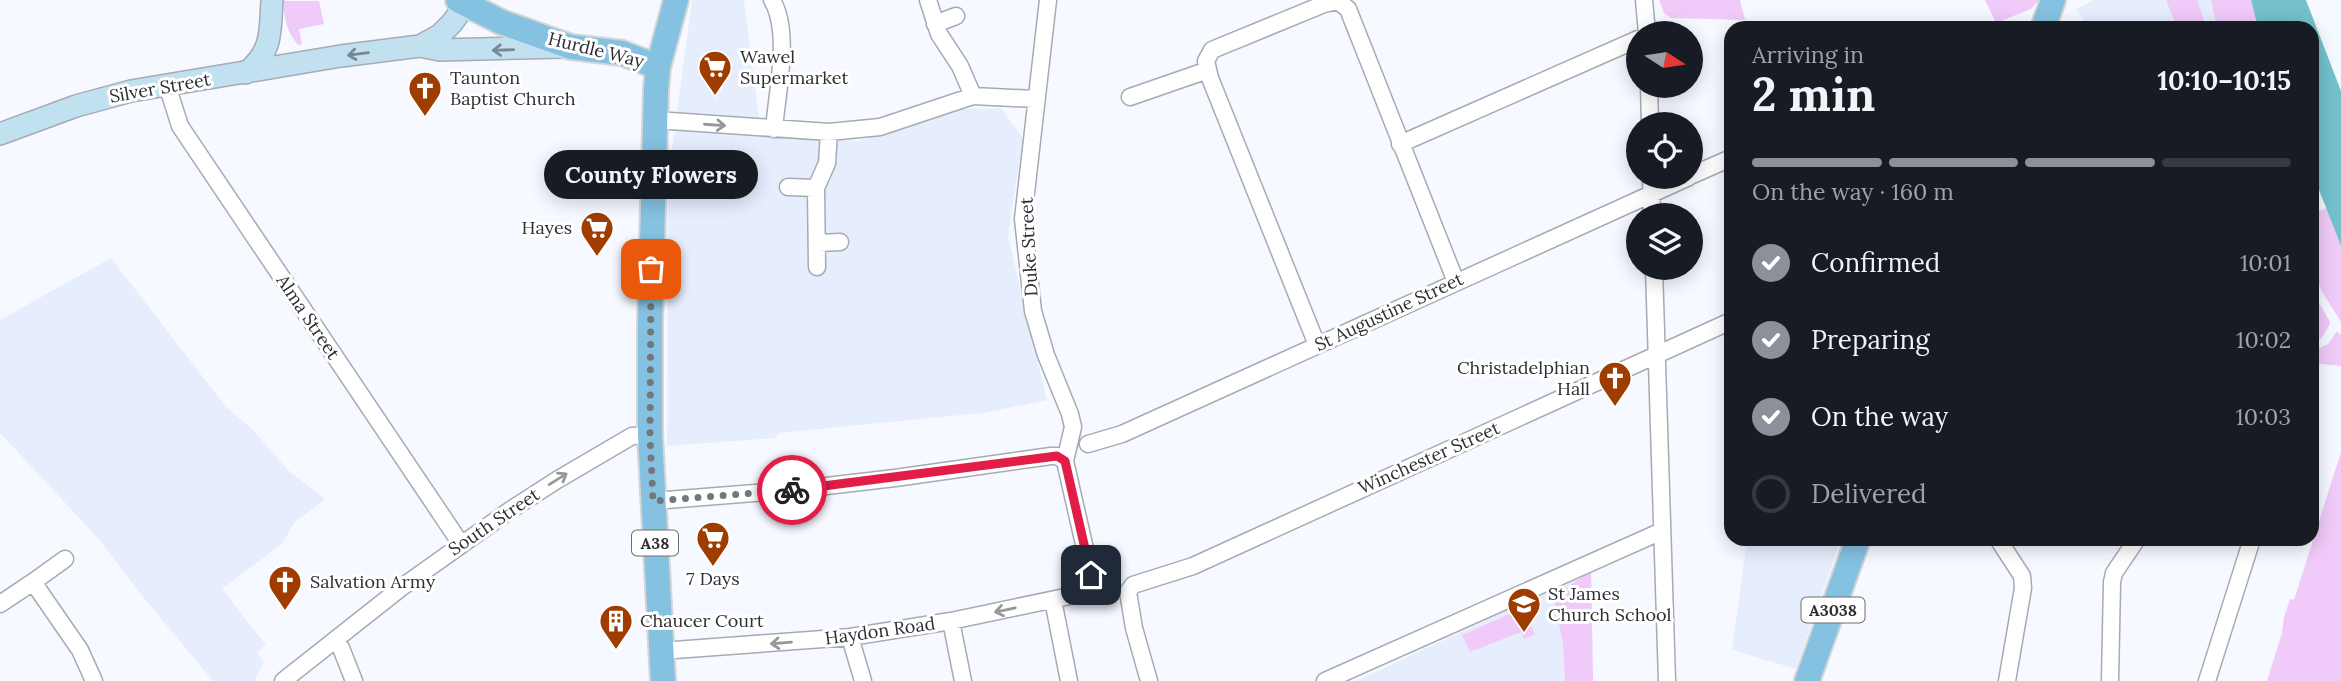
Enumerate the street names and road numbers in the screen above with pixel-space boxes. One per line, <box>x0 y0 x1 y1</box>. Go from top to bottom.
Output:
street label: Hurdle Way <box>546 26 647 73</box>
street label: Silver Street <box>108 67 212 108</box>
street label: Duke Street <box>1014 197 1043 297</box>
street label: St Augustine Street <box>1311 267 1467 356</box>
street label: Alma Street <box>271 269 345 364</box>
street label: Winchester Street <box>1355 416 1503 499</box>
street label: South Street <box>444 483 544 560</box>
road number: A38 <box>632 530 678 556</box>
road number: A3038 <box>1801 597 1864 622</box>
street label: Haydon Road <box>823 611 937 650</box>

